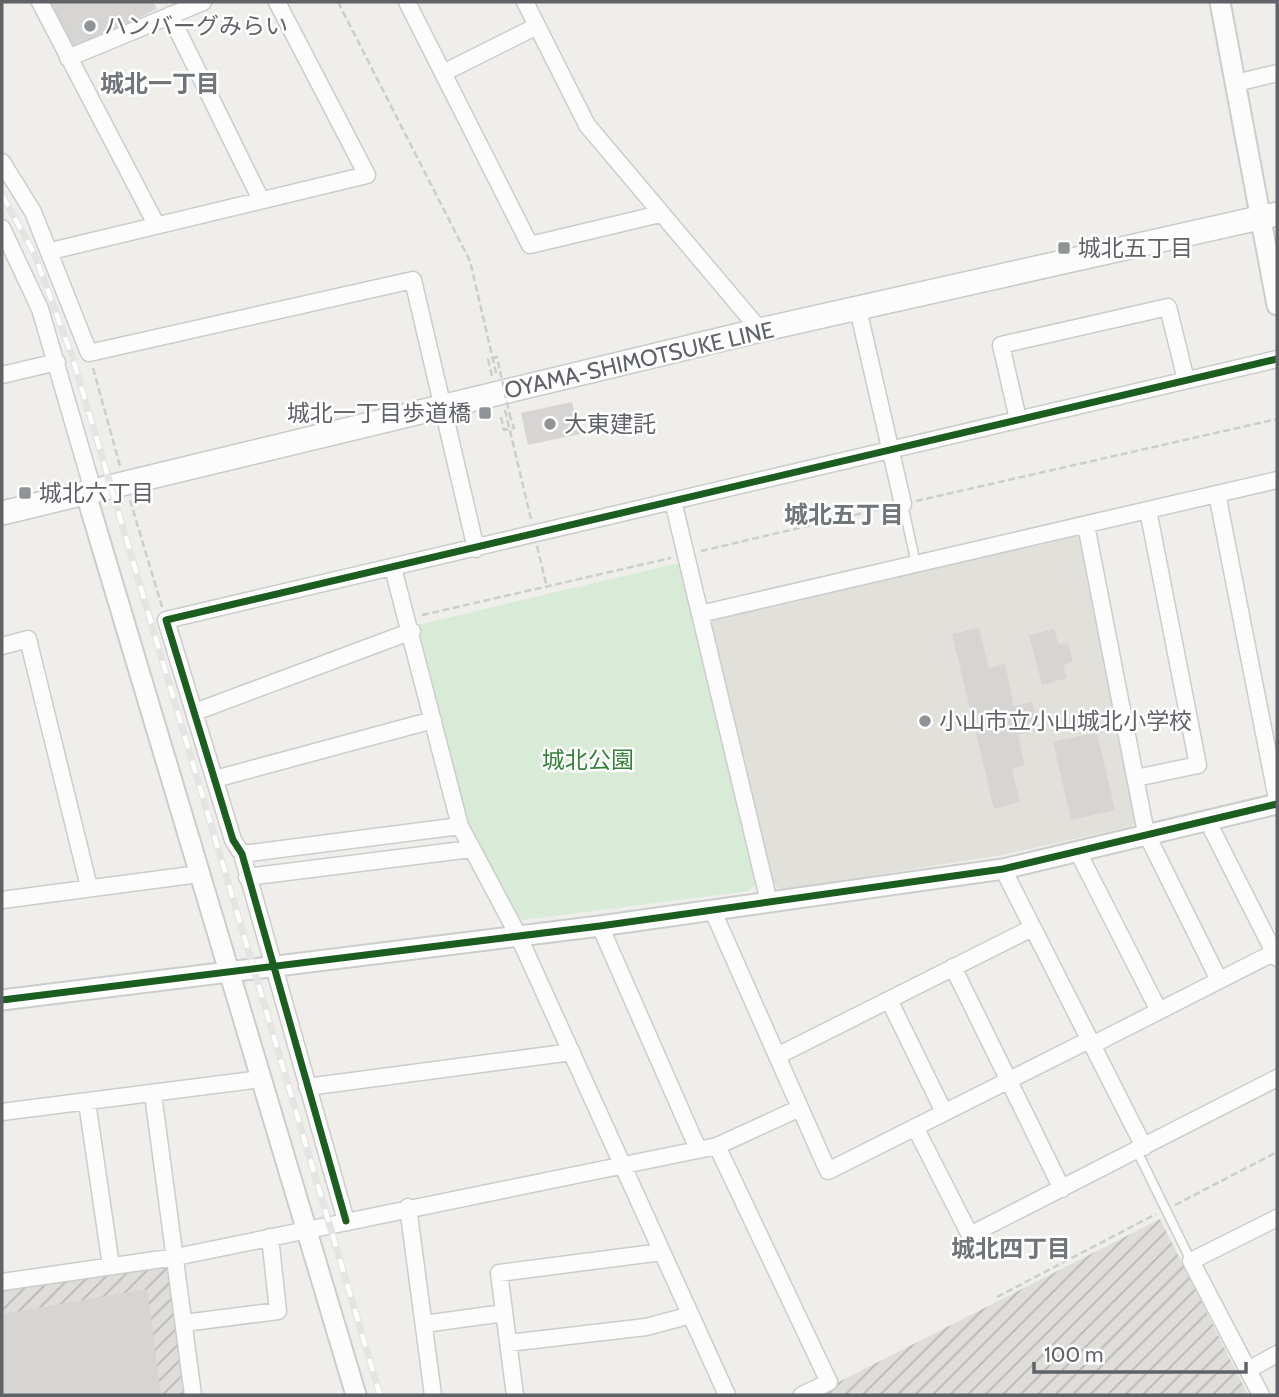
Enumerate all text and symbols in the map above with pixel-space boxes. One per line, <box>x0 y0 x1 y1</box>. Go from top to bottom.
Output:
place label: ハンバーグみらい <box>104 12 288 40</box>
marker: ハンバーグみらい <box>82 18 98 34</box>
district label: 城北一丁目 <box>100 69 220 98</box>
place label: 城北五丁目 <box>1078 234 1193 262</box>
marker: 城北五丁目 <box>1056 240 1072 256</box>
street label: OYAMA-SHIMOTSUKE LINE <box>501 315 777 405</box>
place label: 城北一丁目歩道橋 <box>287 399 471 427</box>
marker: 城北一丁目歩道橋 <box>477 405 493 421</box>
place label: 大東建託 <box>564 410 656 438</box>
marker: 大東建託 <box>542 416 558 432</box>
place label: 城北六丁目 <box>39 479 154 507</box>
marker: 城北六丁目 <box>17 485 33 501</box>
district label: 城北五丁目 <box>784 500 904 529</box>
place label: 小山市立小山城北小学校 <box>939 707 1192 735</box>
marker: 小山市立小山城北小学校 <box>917 713 933 729</box>
park label: 城北公園 <box>542 746 634 774</box>
district label: 城北四丁目 <box>951 1234 1071 1263</box>
scale bar <box>1034 1330 1246 1374</box>
text: 100 m <box>1044 1342 1103 1367</box>

